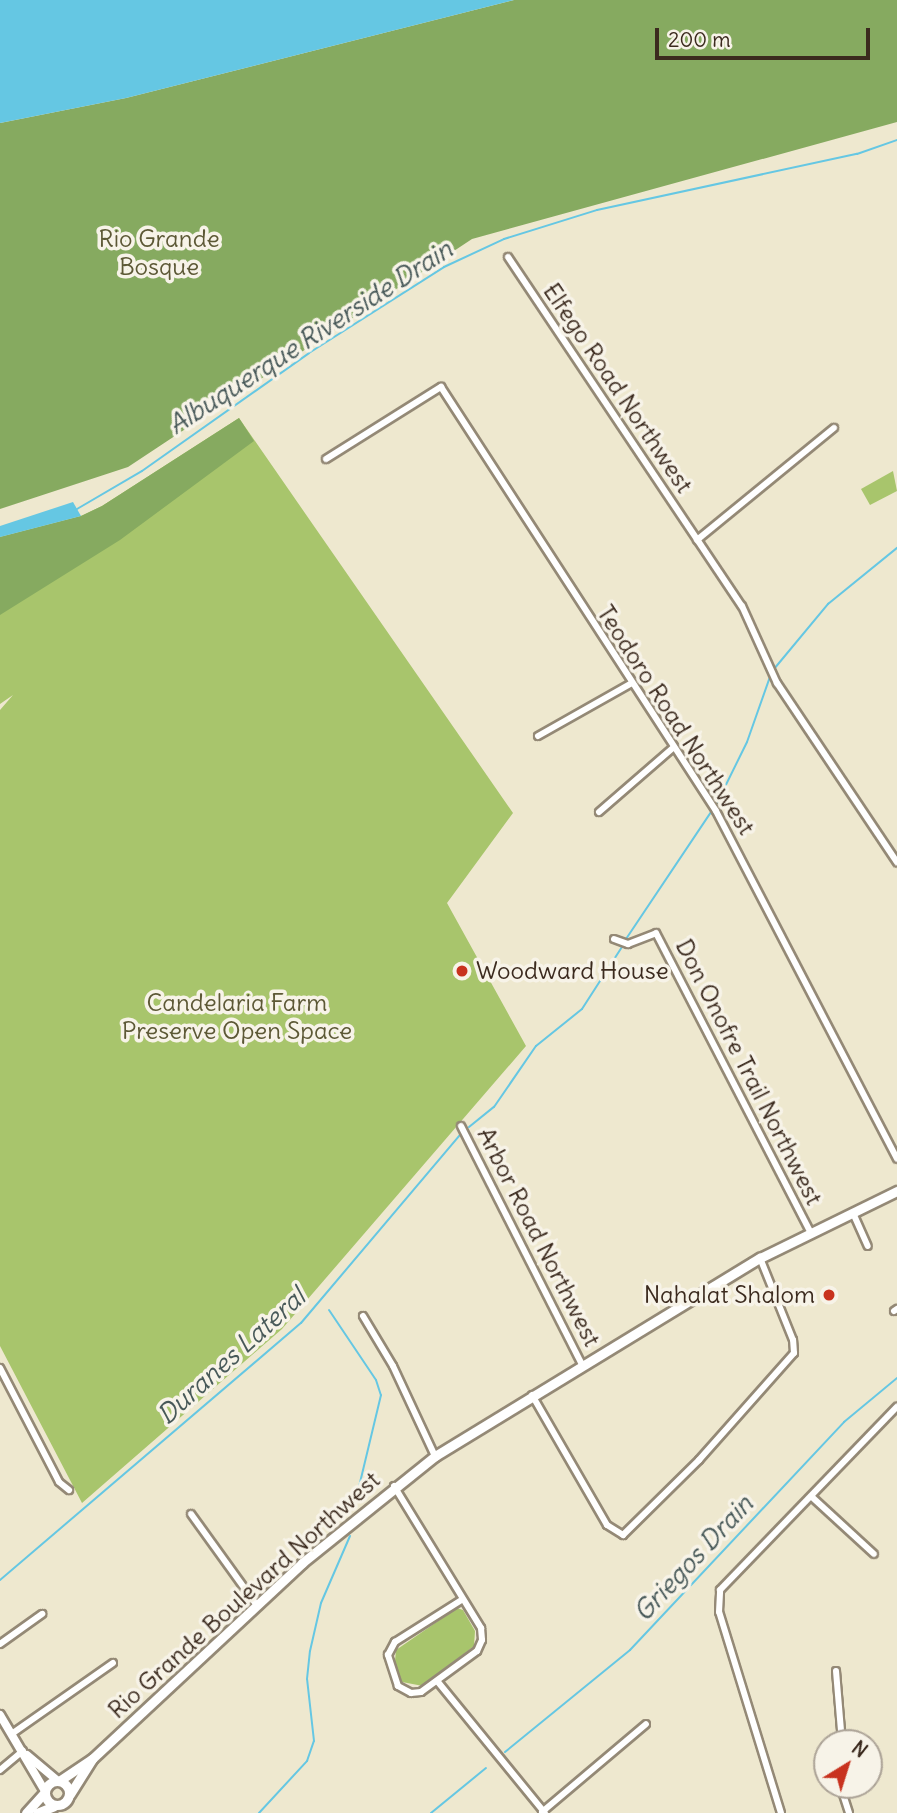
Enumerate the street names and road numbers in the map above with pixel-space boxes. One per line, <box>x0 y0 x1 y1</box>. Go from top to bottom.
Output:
street label: Elfego Road Northwest <box>537 278 699 498</box>
street label: Teodoro Road Northwest <box>591 600 761 840</box>
street label: Don Onofre Trail Northwest <box>669 934 829 1210</box>
street label: Arbor Road Northwest <box>471 1123 607 1351</box>
street label: Rio Grande Boulevard Northwest <box>102 1465 386 1725</box>

